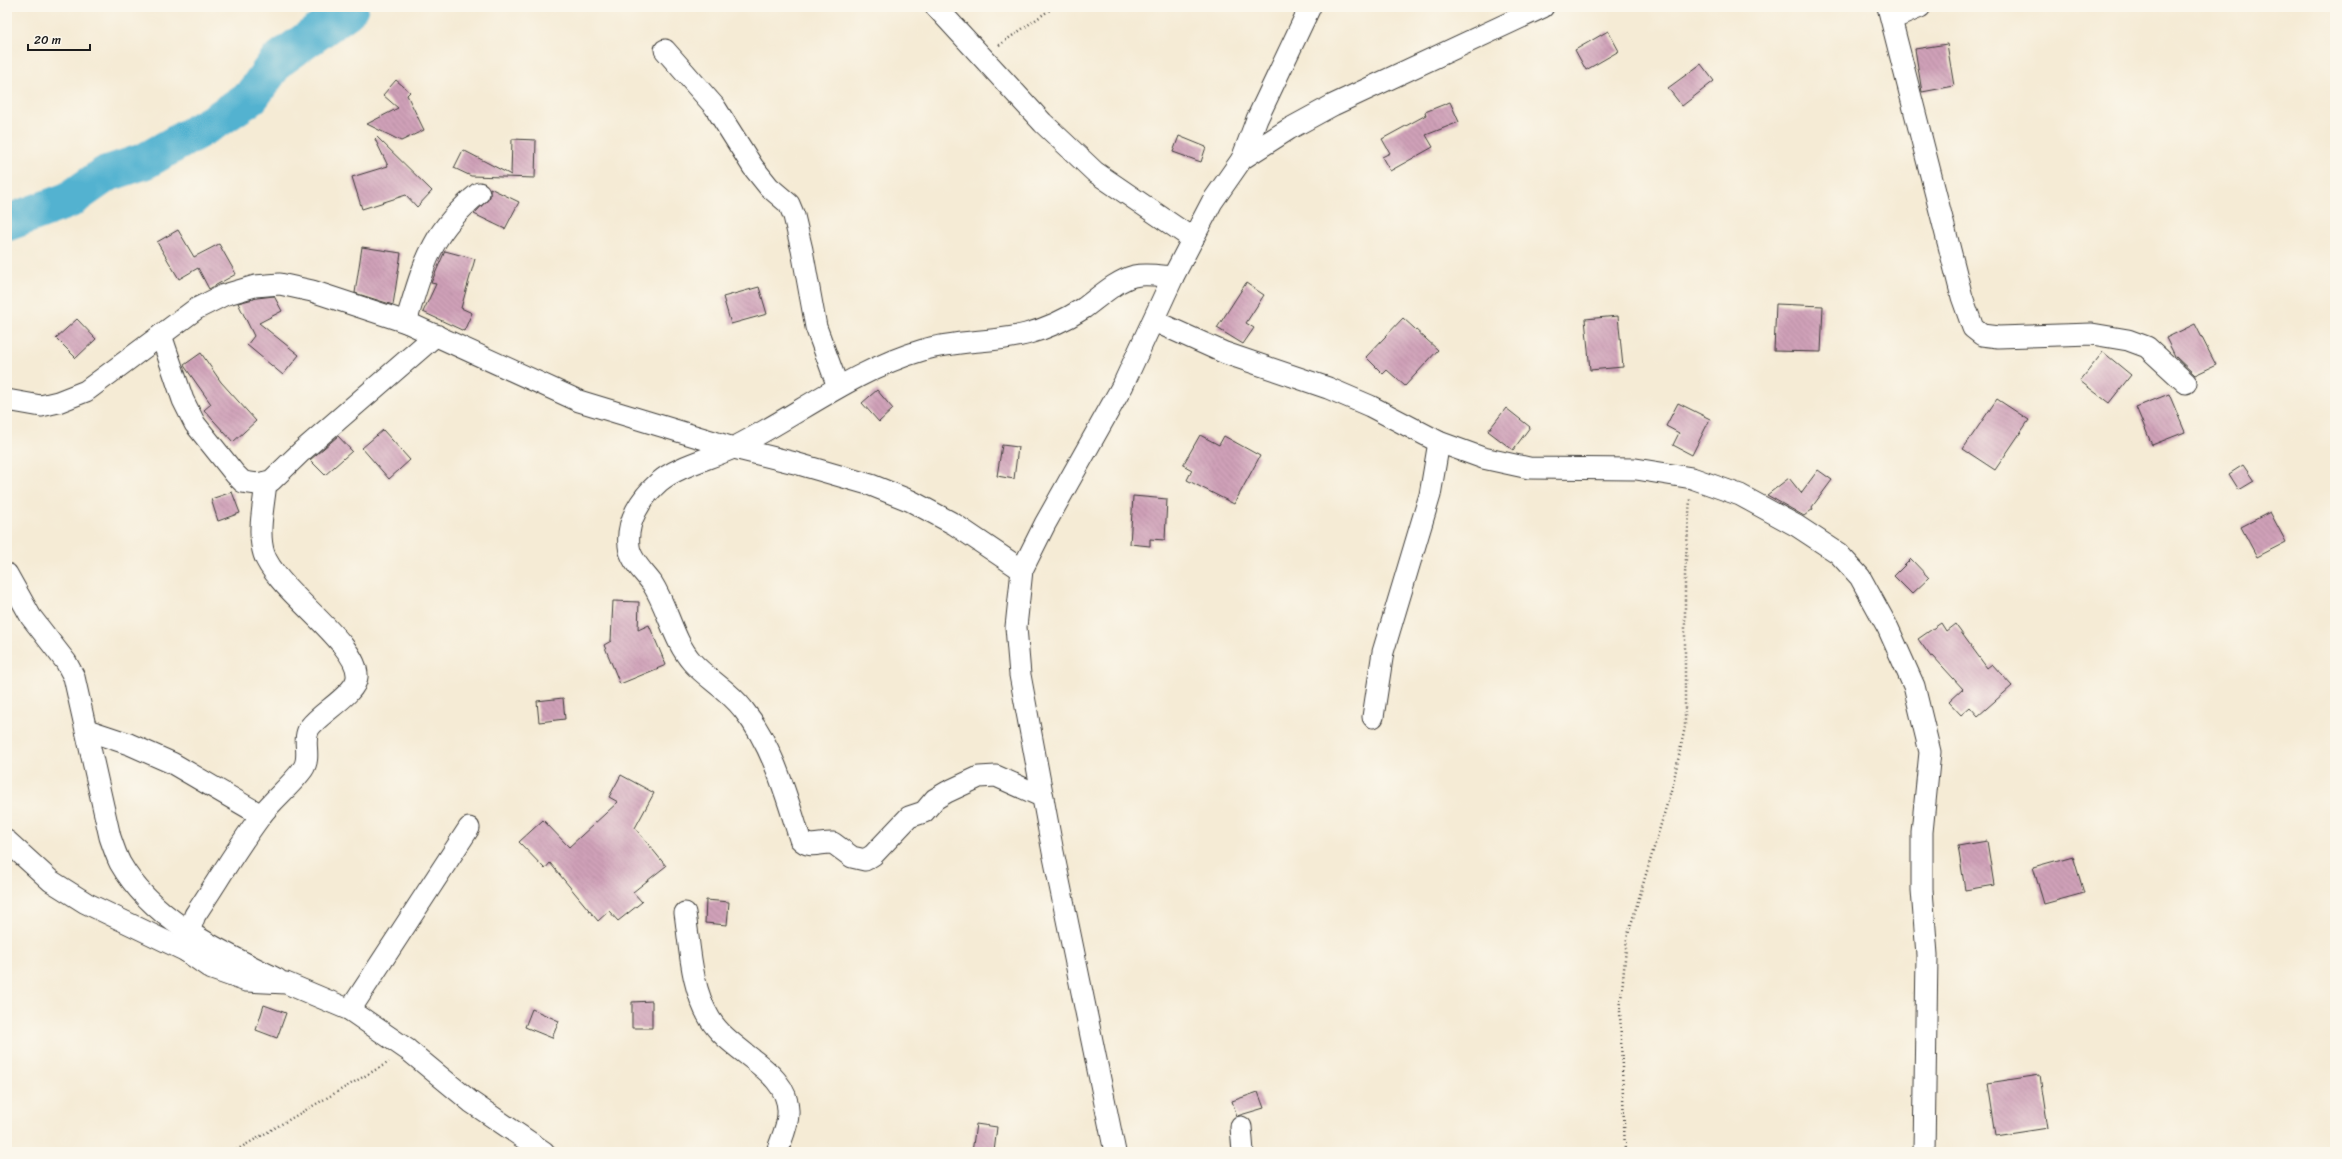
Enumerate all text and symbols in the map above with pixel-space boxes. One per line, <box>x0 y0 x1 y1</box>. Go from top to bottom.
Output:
scale bar <box>28 26 90 52</box>
text: 20 m <box>34 29 61 51</box>

